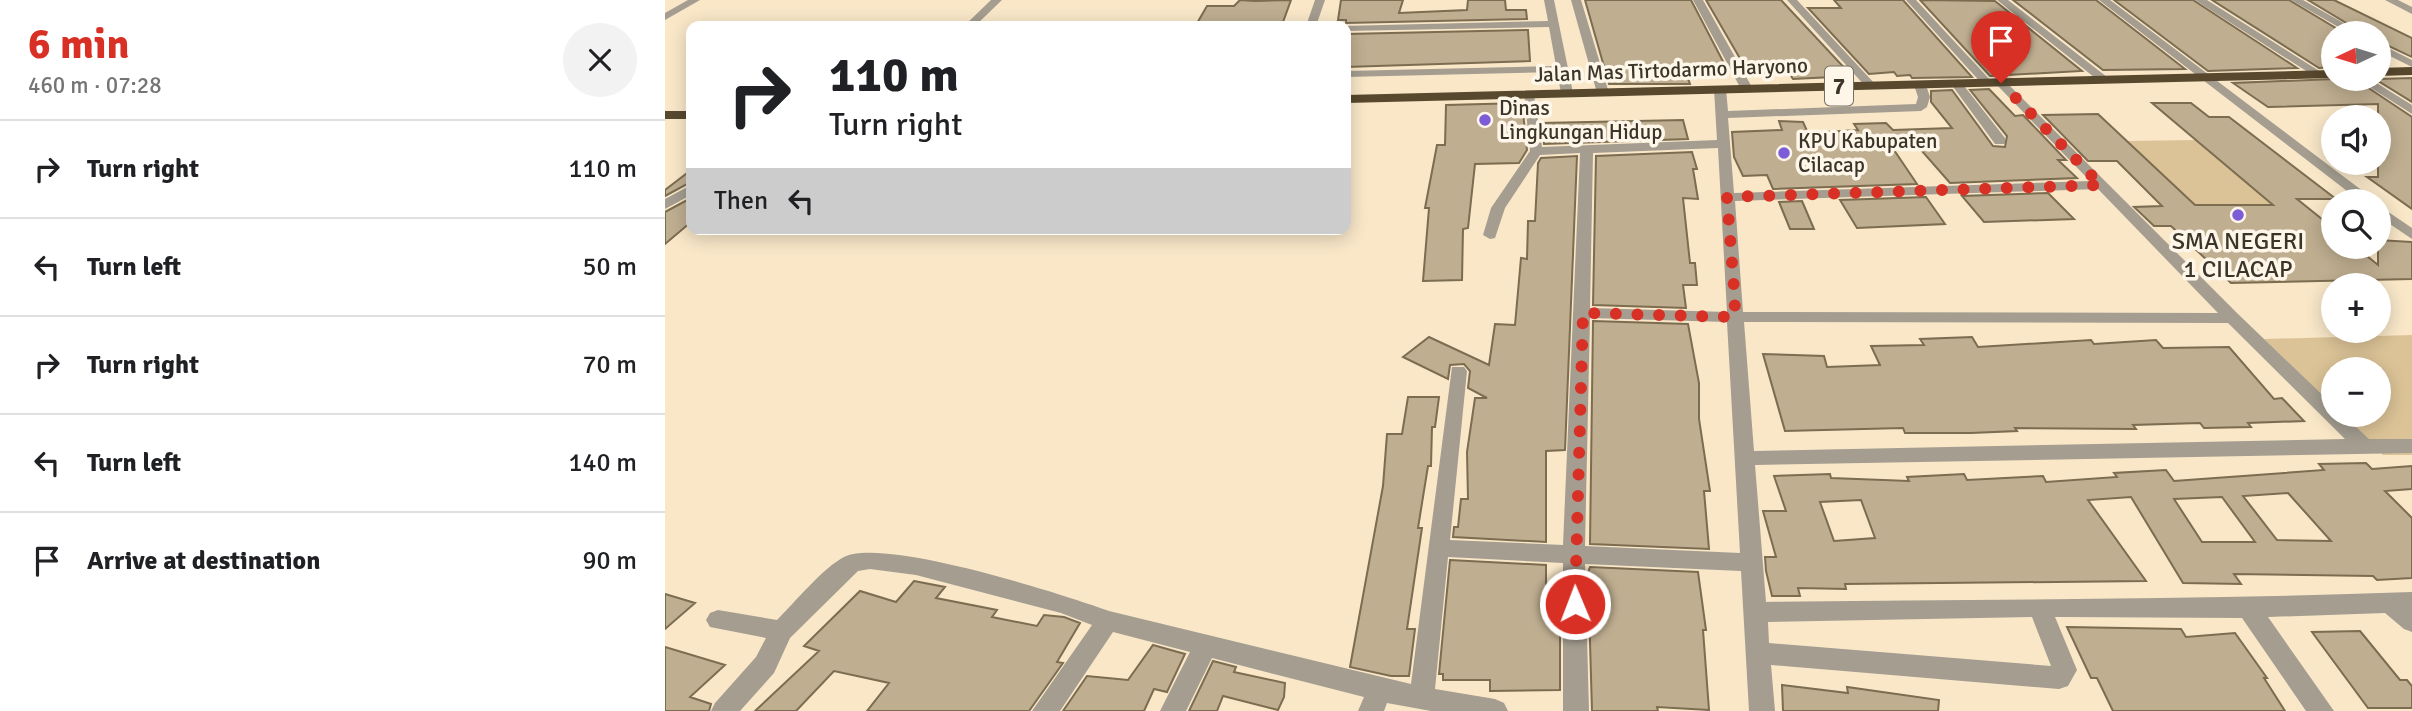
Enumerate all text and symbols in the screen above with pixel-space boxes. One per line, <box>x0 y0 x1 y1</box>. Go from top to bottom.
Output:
pin <box>1971 11 2031 83</box>
text: 6 min <box>28 19 129 70</box>
north arrow <box>2321 21 2391 91</box>
map controls <box>2321 21 2391 427</box>
icon: arrive <box>1982 22 2020 60</box>
button: close <box>563 23 637 97</box>
text: 110 m <box>829 45 959 105</box>
icon: right <box>714 49 805 140</box>
street label: Jalan Mas Tirtodarmo Haryono <box>1534 52 1808 88</box>
road number: 7 <box>1825 66 1853 106</box>
text: 460 m · 07:28 <box>28 71 162 100</box>
place label: Dinas Lingkungan Hidup <box>1499 95 1662 145</box>
text: Turn right <box>829 105 962 144</box>
button: sound <box>2321 105 2391 175</box>
marker: Dinas Lingkungan Hidup <box>1477 112 1493 128</box>
place label: KPU Kabupaten Cilacap <box>1798 128 1938 178</box>
marker: KPU Kabupaten Cilacap <box>1776 145 1792 161</box>
icon: right <box>28 150 66 188</box>
text: Turn right <box>87 153 199 185</box>
text: 110 m <box>568 153 637 185</box>
icon: left <box>782 182 820 220</box>
text: Then <box>714 185 768 217</box>
button: search <box>2321 189 2391 259</box>
marker: SMA NEGERI 1 CILACAP <box>2230 207 2246 223</box>
place label: SMA NEGERI 1 CILACAP <box>2172 226 2304 284</box>
icon: left <box>28 248 66 286</box>
text: Turn left <box>87 251 181 283</box>
text: 50 m <box>582 251 637 283</box>
button: + <box>2321 273 2391 343</box>
icon: right <box>28 346 66 384</box>
text: Turn right <box>87 349 199 381</box>
text: 70 m <box>582 349 637 381</box>
button: − <box>2321 357 2391 427</box>
icon: left <box>28 444 66 482</box>
text: Turn left <box>87 447 181 479</box>
text: 140 m <box>568 447 637 479</box>
icon: arrive <box>28 542 66 580</box>
text: Arrive at destination <box>87 545 320 577</box>
text: 90 m <box>582 545 637 577</box>
position arrow <box>1538 567 1612 641</box>

